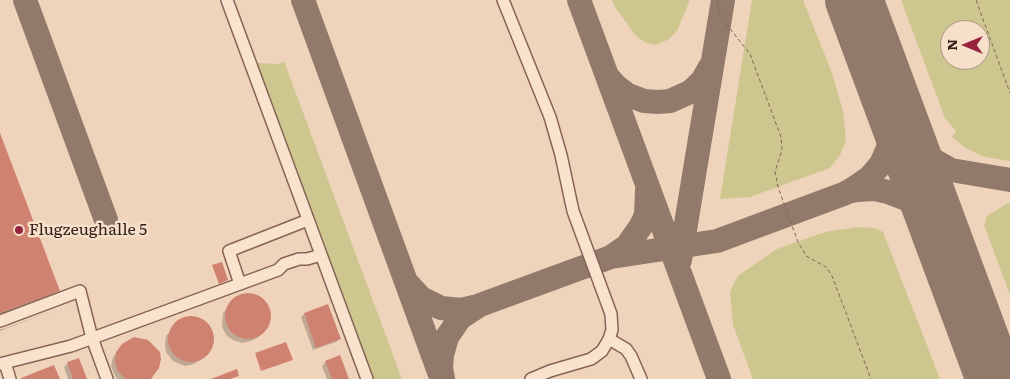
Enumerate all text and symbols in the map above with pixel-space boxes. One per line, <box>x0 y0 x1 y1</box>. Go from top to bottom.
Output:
north arrow <box>940 20 990 70</box>
text: N <box>941 39 961 51</box>
place label: Flugzeughalle 5 <box>29 220 147 240</box>
marker: Flugzeughalle 5 <box>13 224 25 236</box>

